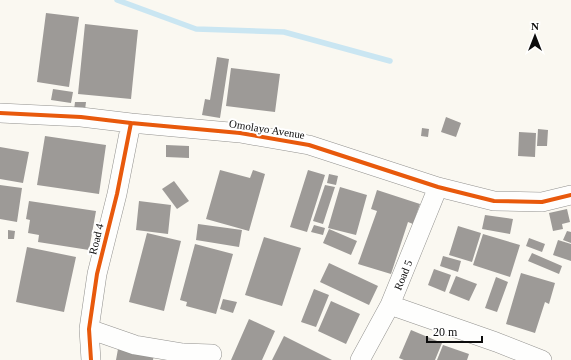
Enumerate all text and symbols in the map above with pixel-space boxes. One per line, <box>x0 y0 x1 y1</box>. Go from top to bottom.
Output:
north arrow <box>515 16 555 56</box>
text: N <box>531 20 539 32</box>
street label: Omolayo Avenue <box>228 117 306 141</box>
street label: Road 4 <box>86 222 106 256</box>
street label: Road 5 <box>392 258 415 292</box>
scale bar <box>427 318 482 344</box>
text: 20 m <box>433 325 458 339</box>

